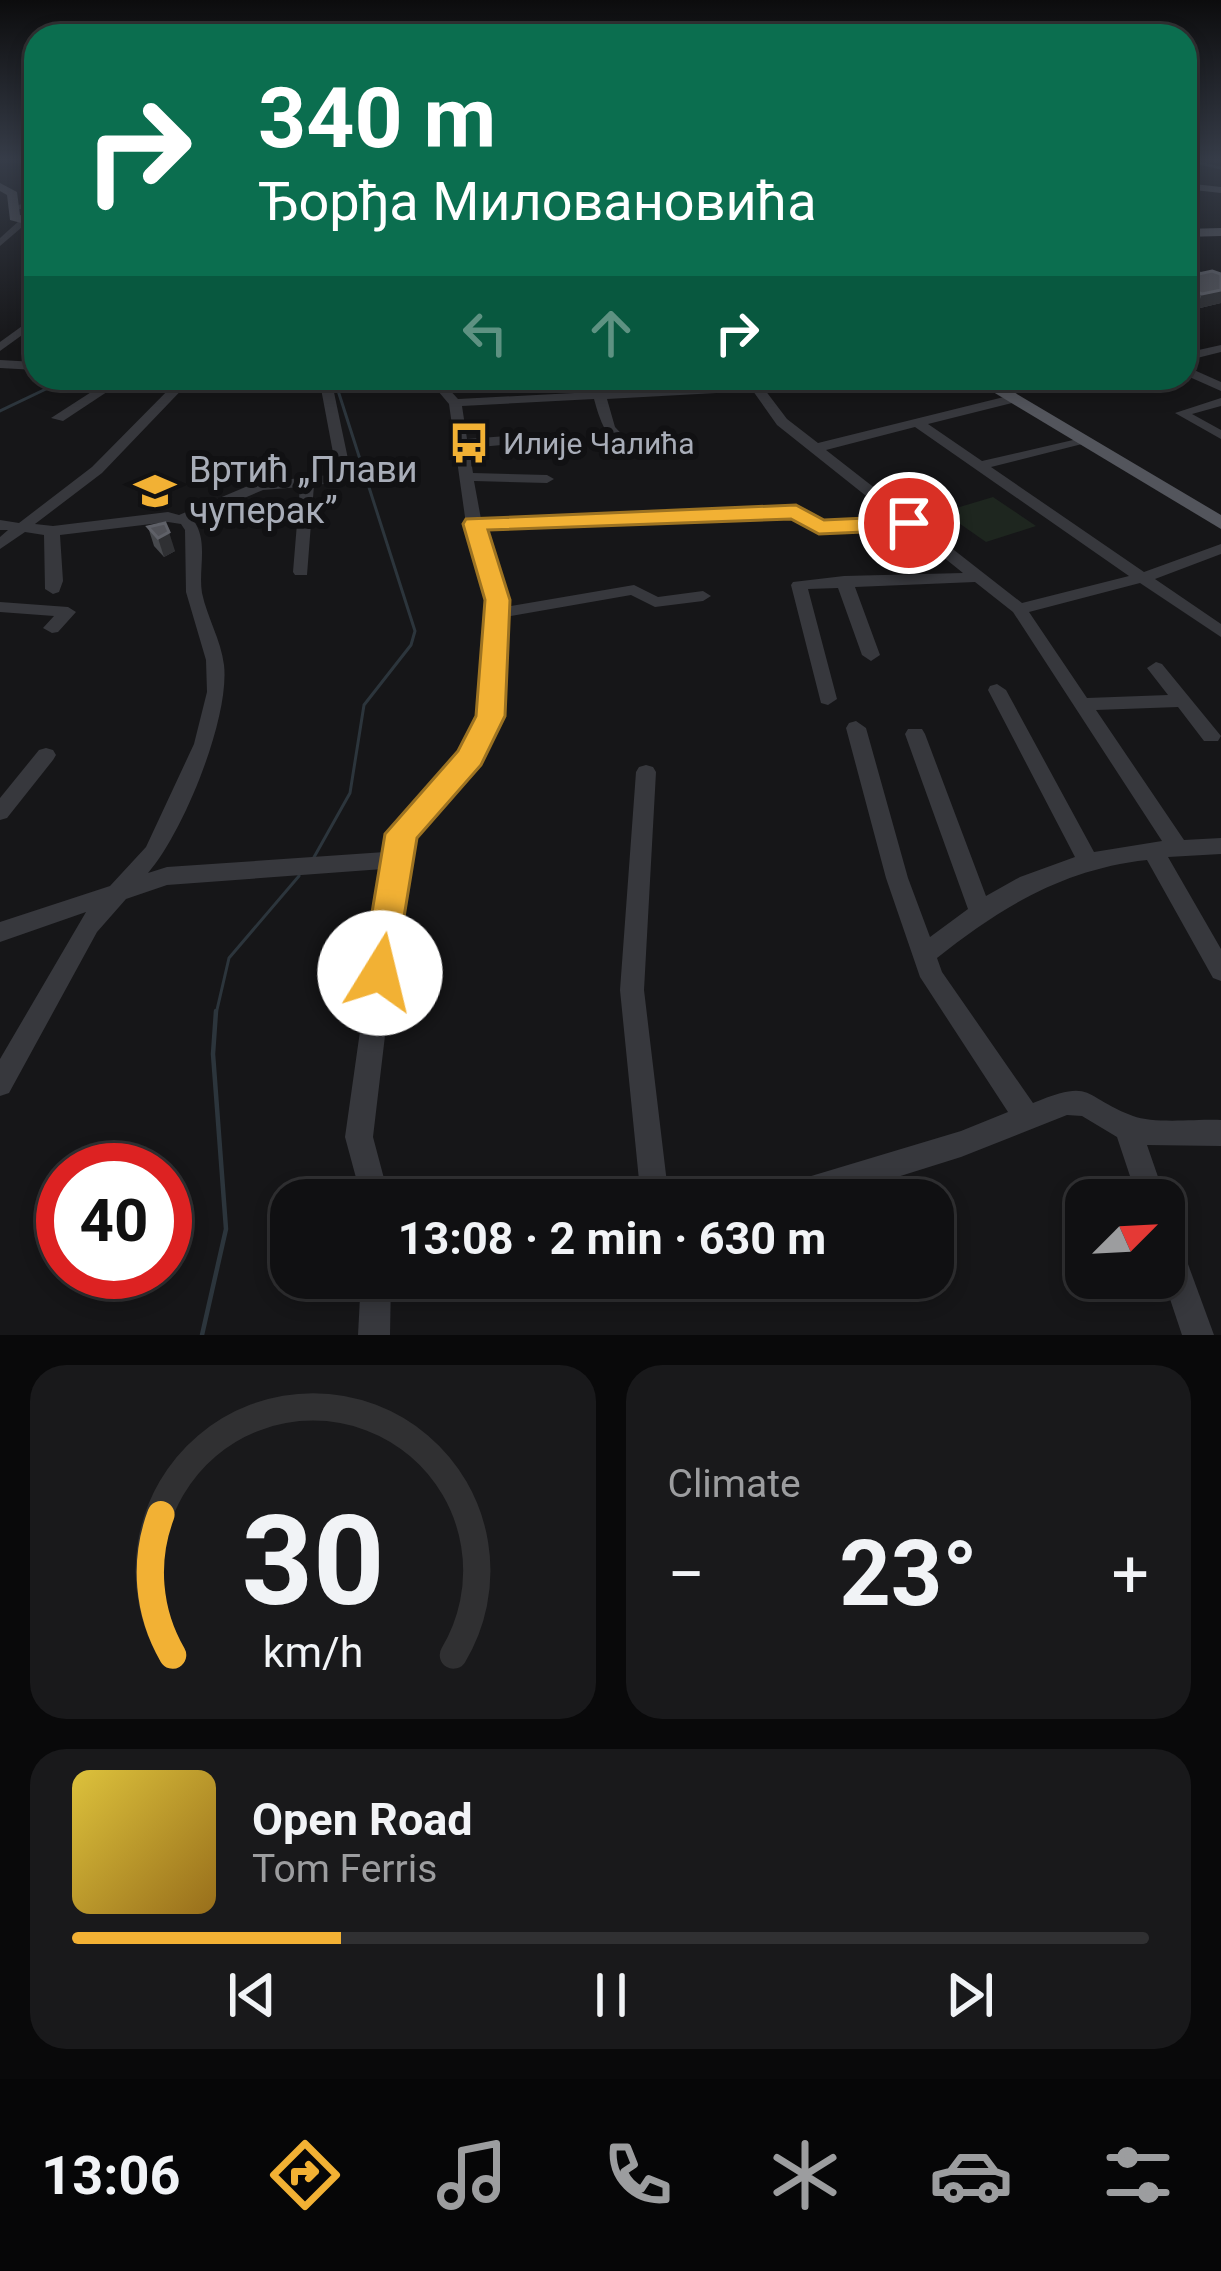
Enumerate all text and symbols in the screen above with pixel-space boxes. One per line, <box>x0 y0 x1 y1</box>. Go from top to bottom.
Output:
text: 340 m <box>258 69 496 168</box>
icon: right <box>60 72 216 228</box>
text: Ђорђа Миловановића <box>258 170 817 233</box>
icon: left <box>452 300 518 366</box>
icon: ahead <box>578 300 644 366</box>
icon: right <box>704 300 770 366</box>
bus stop icon: Илије Чалића <box>446 420 492 466</box>
place label: Илије Чалића <box>503 426 695 461</box>
place label: Вртић „Плави чуперак” <box>189 449 418 532</box>
school or university icon: Вртић „Плави чуперак” <box>132 468 178 514</box>
pin <box>858 472 960 574</box>
icon: arrive <box>876 490 942 556</box>
position arrow <box>317 910 443 1036</box>
speed limit sign: 40 <box>36 1143 192 1299</box>
north arrow <box>1065 1179 1185 1299</box>
map controls <box>1065 1179 1185 1299</box>
text: 13:08 · 2 min · 630 m <box>398 1212 826 1265</box>
text: Climate <box>668 1461 801 1507</box>
text: 30 <box>241 1488 384 1634</box>
text: 23° <box>839 1522 978 1627</box>
text: − <box>668 1536 705 1613</box>
text: + <box>1112 1536 1149 1613</box>
text: km/h <box>262 1627 363 1677</box>
text: Open Road <box>252 1793 473 1846</box>
text: Tom Ferris <box>252 1846 437 1892</box>
icon: previous <box>219 1962 285 2028</box>
icon: pause <box>578 1962 644 2028</box>
icon: next <box>937 1962 1003 2028</box>
icon: directions <box>263 2133 347 2217</box>
icon: music <box>430 2133 514 2217</box>
icon: phone <box>596 2133 680 2217</box>
icon: climate <box>763 2133 847 2217</box>
icon: car <box>929 2133 1013 2217</box>
icon: filters <box>1096 2133 1180 2217</box>
text: 13:06 <box>41 2144 180 2207</box>

